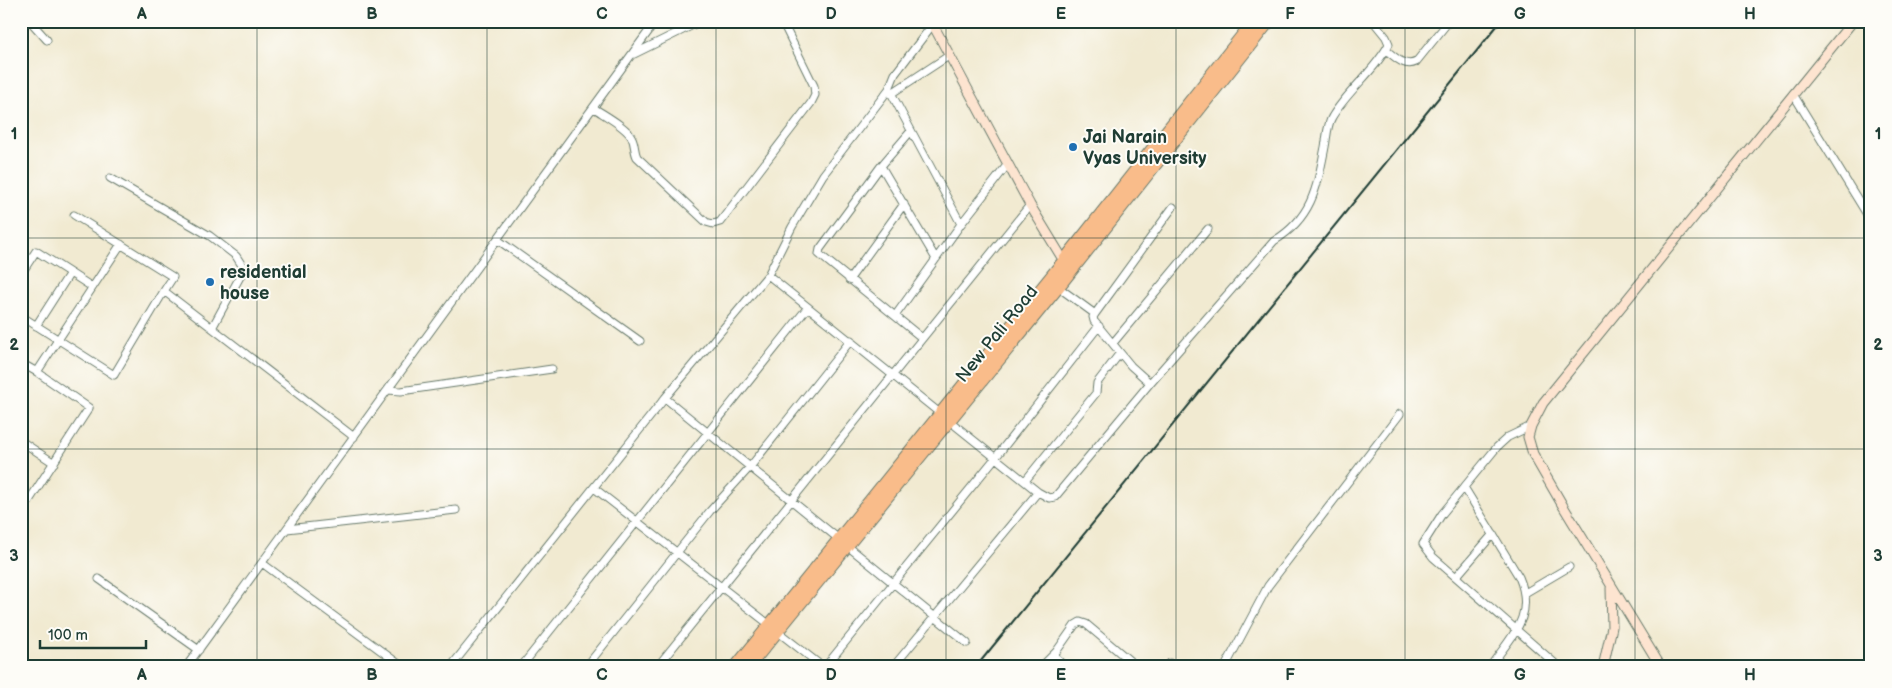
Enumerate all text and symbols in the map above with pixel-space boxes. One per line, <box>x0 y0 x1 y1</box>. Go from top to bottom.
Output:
text: A <box>136 5 147 24</box>
text: B <box>366 5 378 24</box>
text: C <box>596 5 608 24</box>
text: D <box>825 5 837 24</box>
text: E <box>1056 5 1066 24</box>
text: F <box>1285 5 1295 24</box>
text: G <box>1514 5 1526 24</box>
text: H <box>1744 5 1756 24</box>
text: 1 <box>11 125 17 144</box>
text: 1 <box>1875 125 1881 144</box>
place label: Jai Narain Vyas University <box>1083 127 1207 169</box>
marker: Jai Narain Vyas University <box>1067 141 1079 153</box>
place label: residential house <box>220 262 307 304</box>
marker: residential house <box>204 276 216 288</box>
street label: New Pali Road <box>952 281 1042 387</box>
text: 2 <box>9 336 19 355</box>
text: 2 <box>1873 336 1883 355</box>
text: 3 <box>9 547 19 566</box>
text: 3 <box>1873 547 1883 566</box>
scale bar <box>40 618 146 650</box>
text: 100 m <box>48 626 88 645</box>
text: A <box>136 666 147 685</box>
text: B <box>366 666 378 685</box>
text: C <box>596 666 608 685</box>
text: D <box>825 666 837 685</box>
text: E <box>1056 666 1066 685</box>
text: F <box>1285 666 1295 685</box>
text: G <box>1514 666 1526 685</box>
text: H <box>1744 666 1756 685</box>

